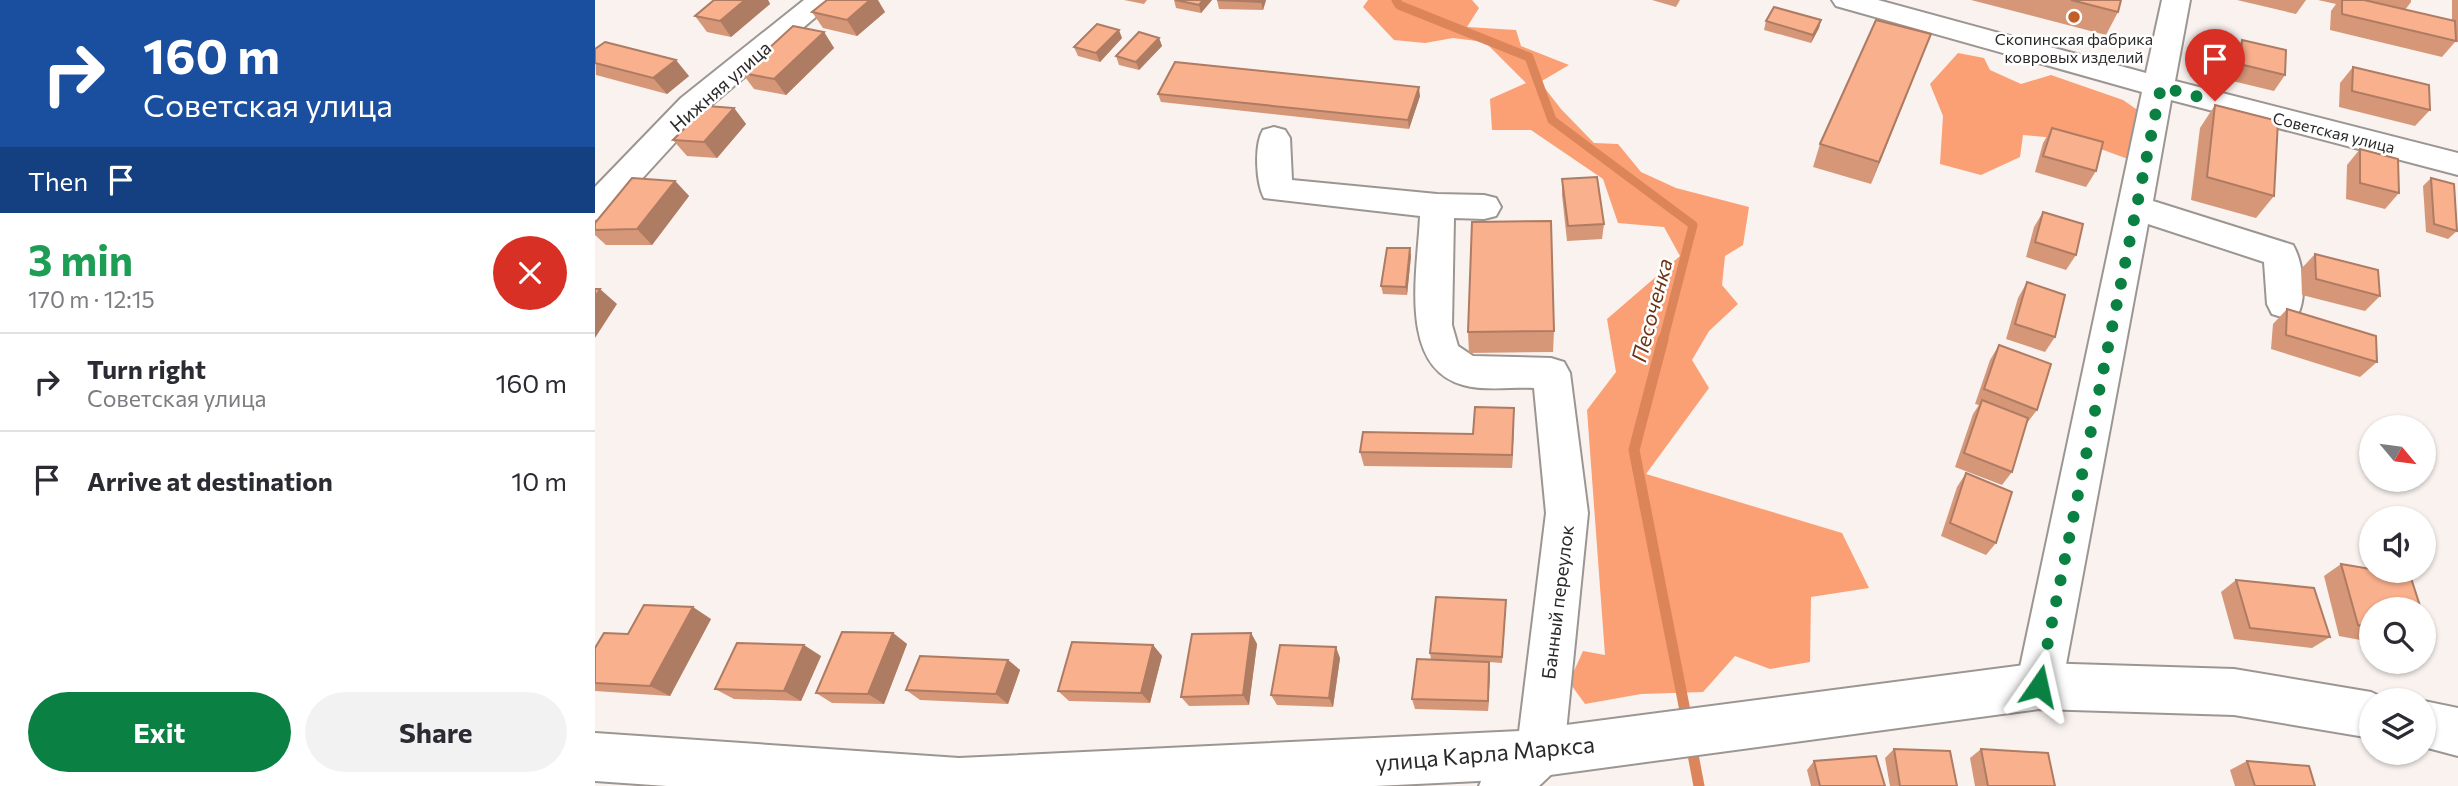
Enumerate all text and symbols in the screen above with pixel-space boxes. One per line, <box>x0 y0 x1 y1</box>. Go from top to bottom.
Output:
marker: Скопинская фабрика ковровых изделий <box>2066 9 2082 25</box>
text: 160 m <box>143 24 280 84</box>
icon: right <box>28 28 119 119</box>
place label: Скопинская фабрика ковровых изделий <box>1995 29 2153 66</box>
pin <box>2185 29 2245 101</box>
street label: Нижняя улица <box>665 36 775 136</box>
icon: arrive <box>2196 40 2234 78</box>
text: Советская улица <box>143 84 393 124</box>
street label: Советская улица <box>2271 108 2397 156</box>
icon: arrive <box>102 161 140 199</box>
text: Then <box>28 165 88 196</box>
text: 3 min <box>28 233 133 285</box>
button: close <box>493 236 567 310</box>
water label: Песоченка <box>1625 255 1677 364</box>
text: 170 m · 12:15 <box>28 285 155 313</box>
text: Turn right <box>87 353 206 384</box>
icon: right <box>28 363 66 401</box>
text: 160 m <box>495 367 567 398</box>
text: Советская улица <box>87 384 267 412</box>
north arrow <box>2359 415 2436 492</box>
map controls <box>2359 415 2436 765</box>
icon: arrive <box>28 461 66 499</box>
text: Arrive at destination <box>87 465 333 496</box>
text: 10 m <box>511 465 567 496</box>
button: sound <box>2359 506 2436 583</box>
street label: Банный переулок <box>1536 524 1578 680</box>
button: search <box>2359 597 2436 674</box>
position arrow <box>2002 649 2076 723</box>
button: layers <box>2359 688 2436 765</box>
button: Exit <box>28 692 291 772</box>
button: Share <box>305 692 567 772</box>
street label: улица Карла Маркса <box>1374 729 1596 777</box>

